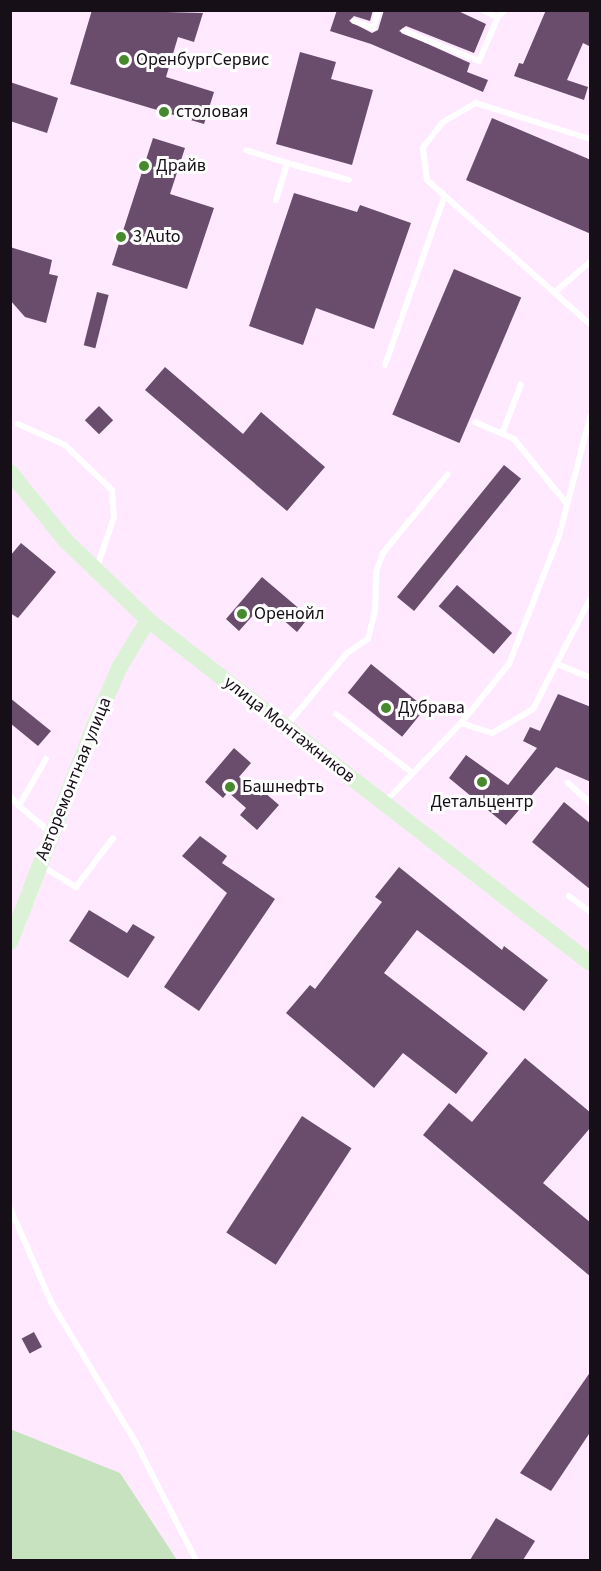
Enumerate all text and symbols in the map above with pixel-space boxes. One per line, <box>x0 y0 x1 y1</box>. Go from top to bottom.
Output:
place label: ОренбургСервис <box>136 49 269 71</box>
marker: ОренбургСервис <box>117 53 131 67</box>
place label: столовая <box>176 101 249 123</box>
marker: столовая <box>157 105 171 119</box>
place label: Драйв <box>156 155 206 177</box>
marker: Драйв <box>137 159 151 173</box>
place label: 3 Auto <box>133 226 181 248</box>
marker: 3 Auto <box>114 230 128 244</box>
place label: Оренойл <box>254 603 324 625</box>
marker: Оренойл <box>235 607 249 621</box>
street label: улица Монтажников <box>219 672 359 788</box>
street label: Авторемонтная улица <box>31 694 117 864</box>
place label: Дубрава <box>398 697 465 719</box>
marker: Дубрава <box>379 701 393 715</box>
marker: Детальцентр <box>475 775 489 789</box>
place label: Башнефть <box>242 776 324 798</box>
marker: Башнефть <box>223 780 237 794</box>
place label: Детальцентр <box>430 791 534 813</box>

